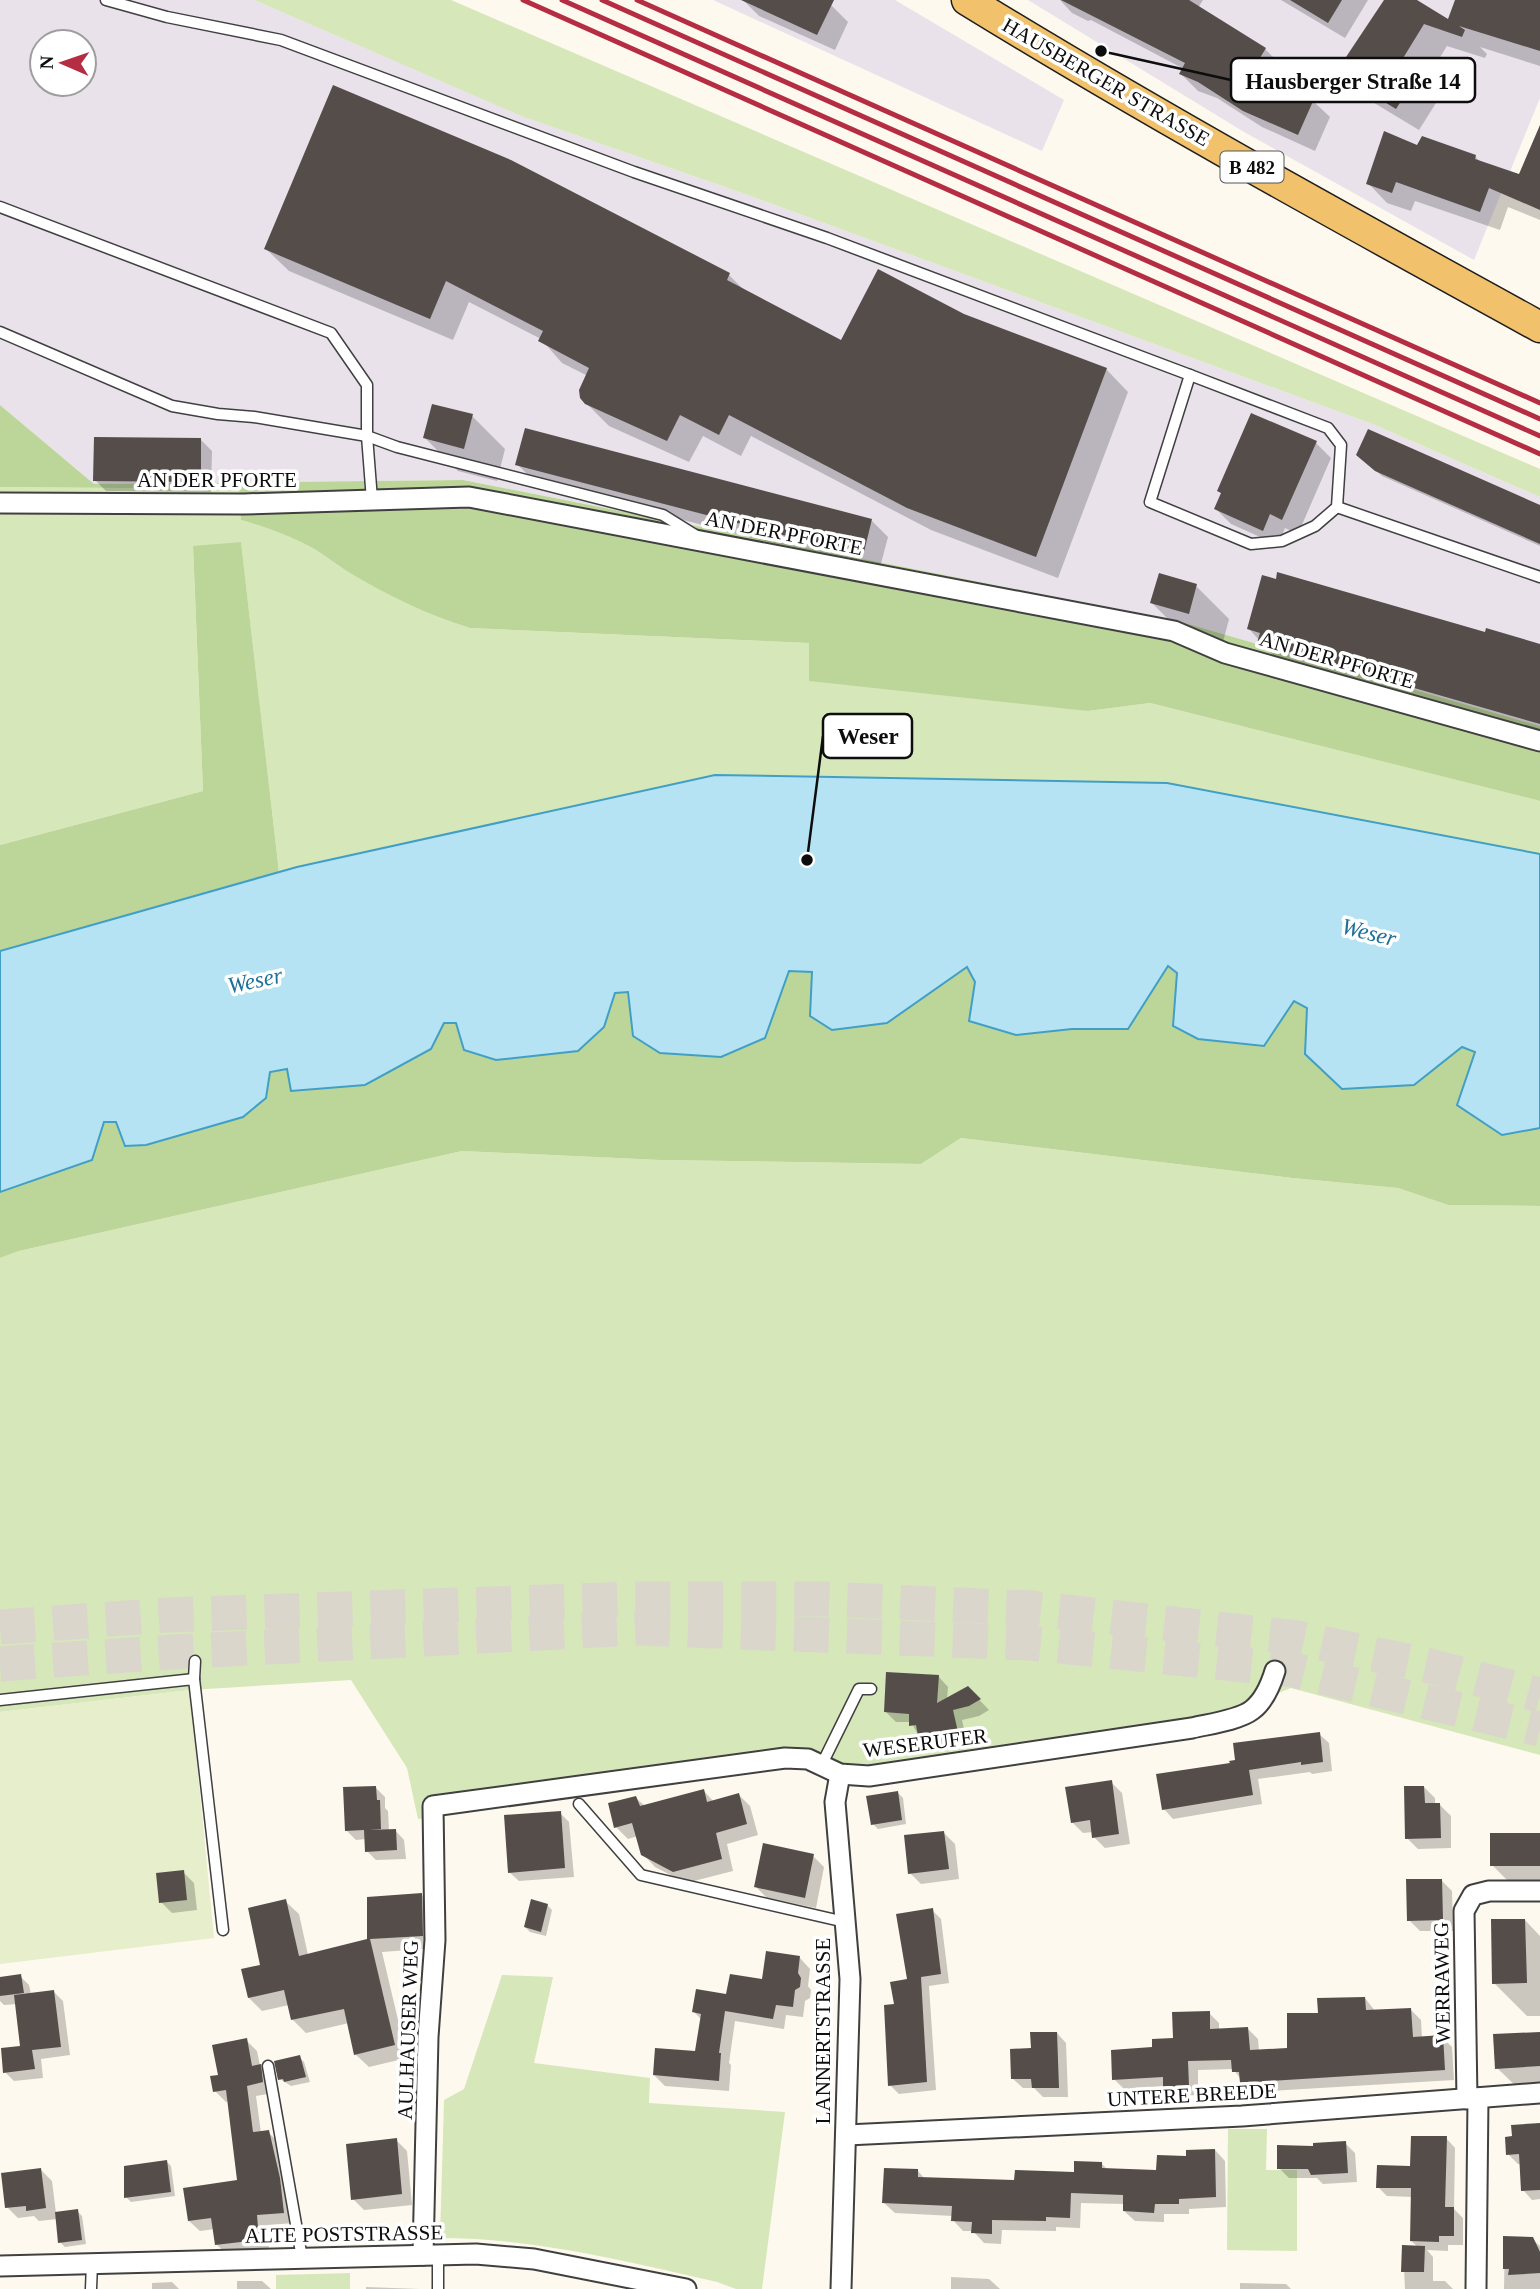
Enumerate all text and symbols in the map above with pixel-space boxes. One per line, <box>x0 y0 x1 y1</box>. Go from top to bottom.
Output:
street label: HAUSBERGER STRASSE <box>998 13 1214 151</box>
north arrow <box>28 28 98 98</box>
text: N <box>36 55 57 70</box>
callout: Hausberger Straße 14 <box>1231 58 1475 102</box>
text: Hausberger Straße 14 <box>1245 69 1461 94</box>
road number: B 482 <box>1220 152 1284 182</box>
street label: AN DER PFORTE <box>137 468 297 492</box>
street label: AN DER PFORTE <box>703 506 865 560</box>
street label: AN DER PFORTE <box>1257 626 1417 694</box>
callout: Weser <box>823 714 912 758</box>
text: Weser <box>837 724 899 749</box>
water label: Weser <box>1339 914 1400 952</box>
water label: Weser <box>225 962 286 998</box>
street label: WESERUFER <box>862 1723 988 1763</box>
street label: WERRAWEG <box>1429 1922 1455 2044</box>
street label: LANNERTSTRASSE <box>811 1938 835 2124</box>
street label: AULHAUSER WEG <box>393 1940 423 2120</box>
street label: UNTERE BREEDE <box>1107 2079 1277 2111</box>
street label: ALTE POSTSTRASSE <box>245 2220 443 2248</box>

